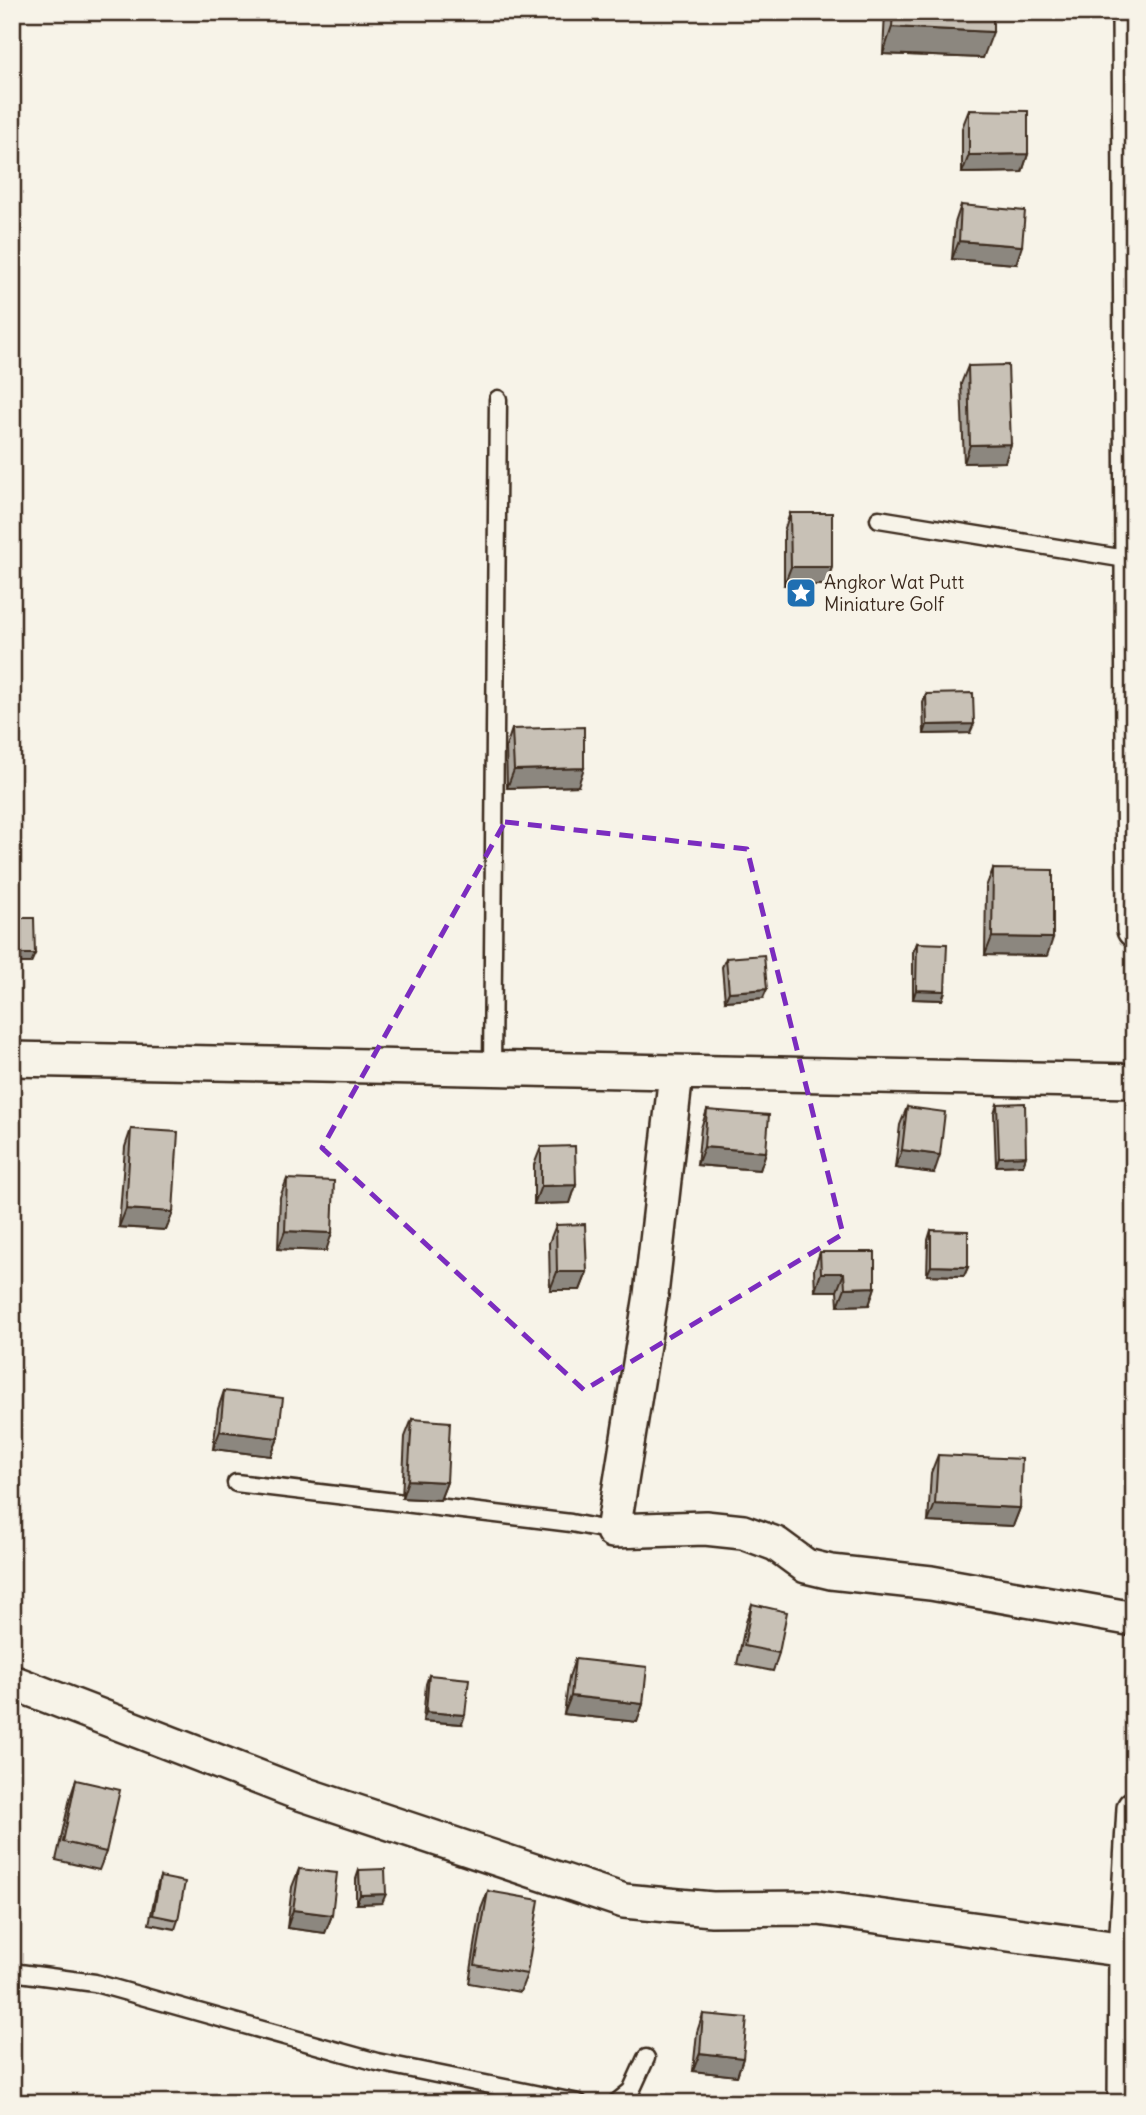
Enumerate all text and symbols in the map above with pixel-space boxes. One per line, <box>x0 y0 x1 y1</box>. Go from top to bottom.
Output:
place label: Angkor Wat Putt Miniature Golf <box>824 570 964 616</box>
place icon: Angkor Wat Putt Miniature Golf <box>784 576 818 610</box>

